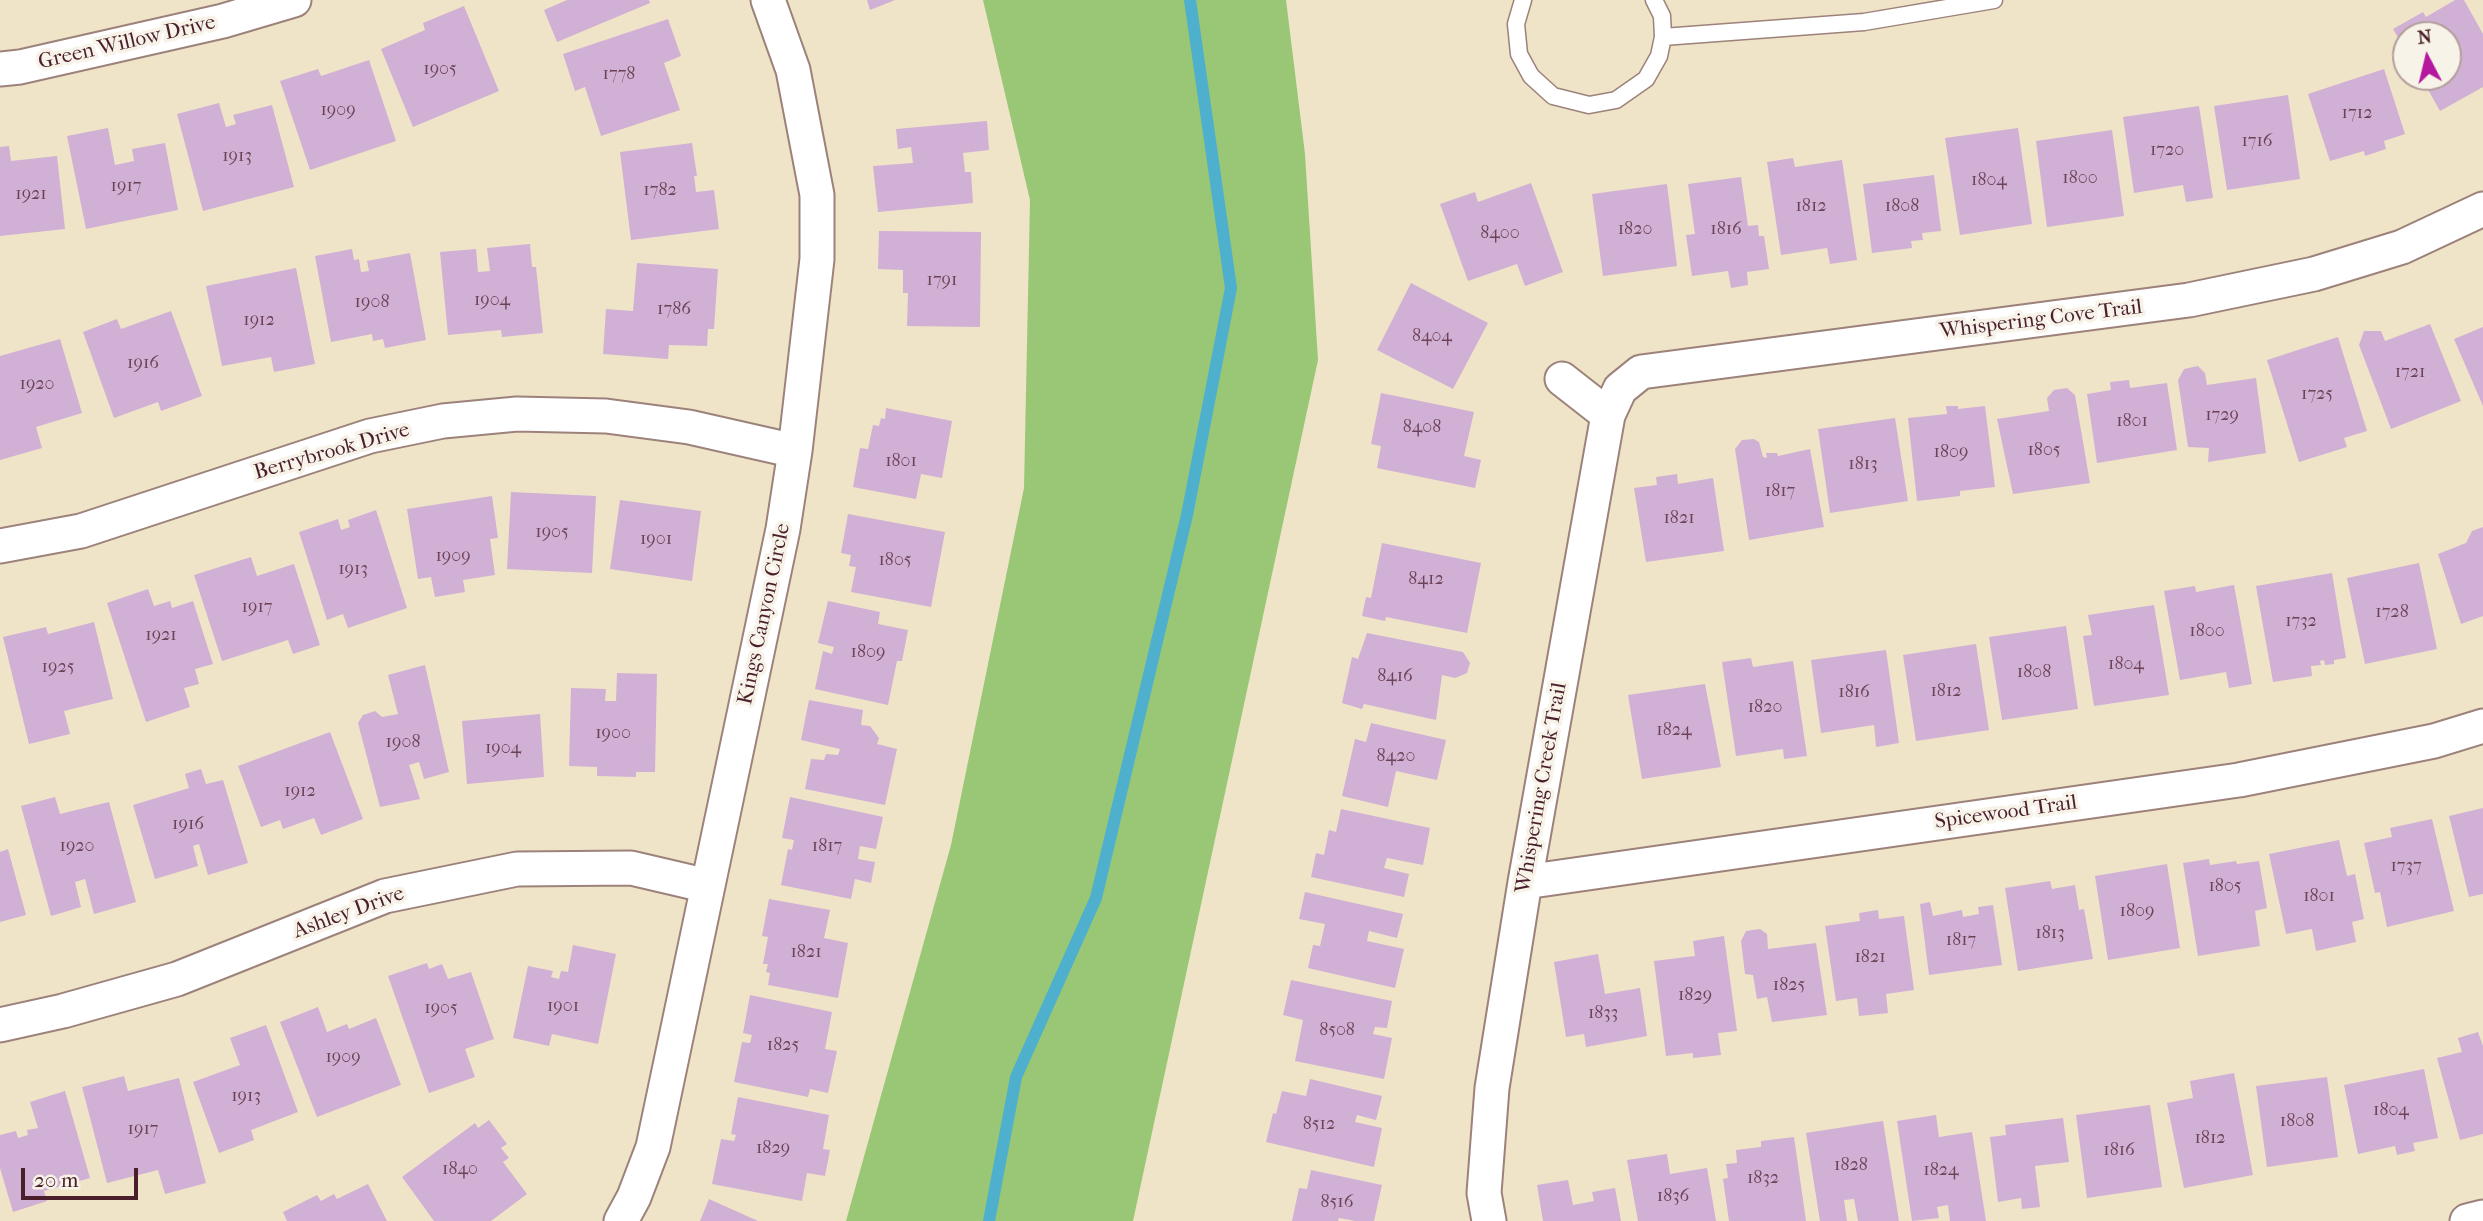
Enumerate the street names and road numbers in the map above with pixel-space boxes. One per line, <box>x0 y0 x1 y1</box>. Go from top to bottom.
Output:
street label: Green Willow Drive <box>36 10 218 76</box>
street label: Whispering Cove Trail <box>1938 295 2144 345</box>
street label: Berrybrook Drive <box>251 418 413 486</box>
street label: Kings Canyon Circle <box>733 521 797 707</box>
street label: Whispering Creek Trail <box>1511 681 1573 895</box>
street label: Spicewood Trail <box>1933 791 2079 835</box>
street label: Ashley Drive <box>290 881 408 945</box>

